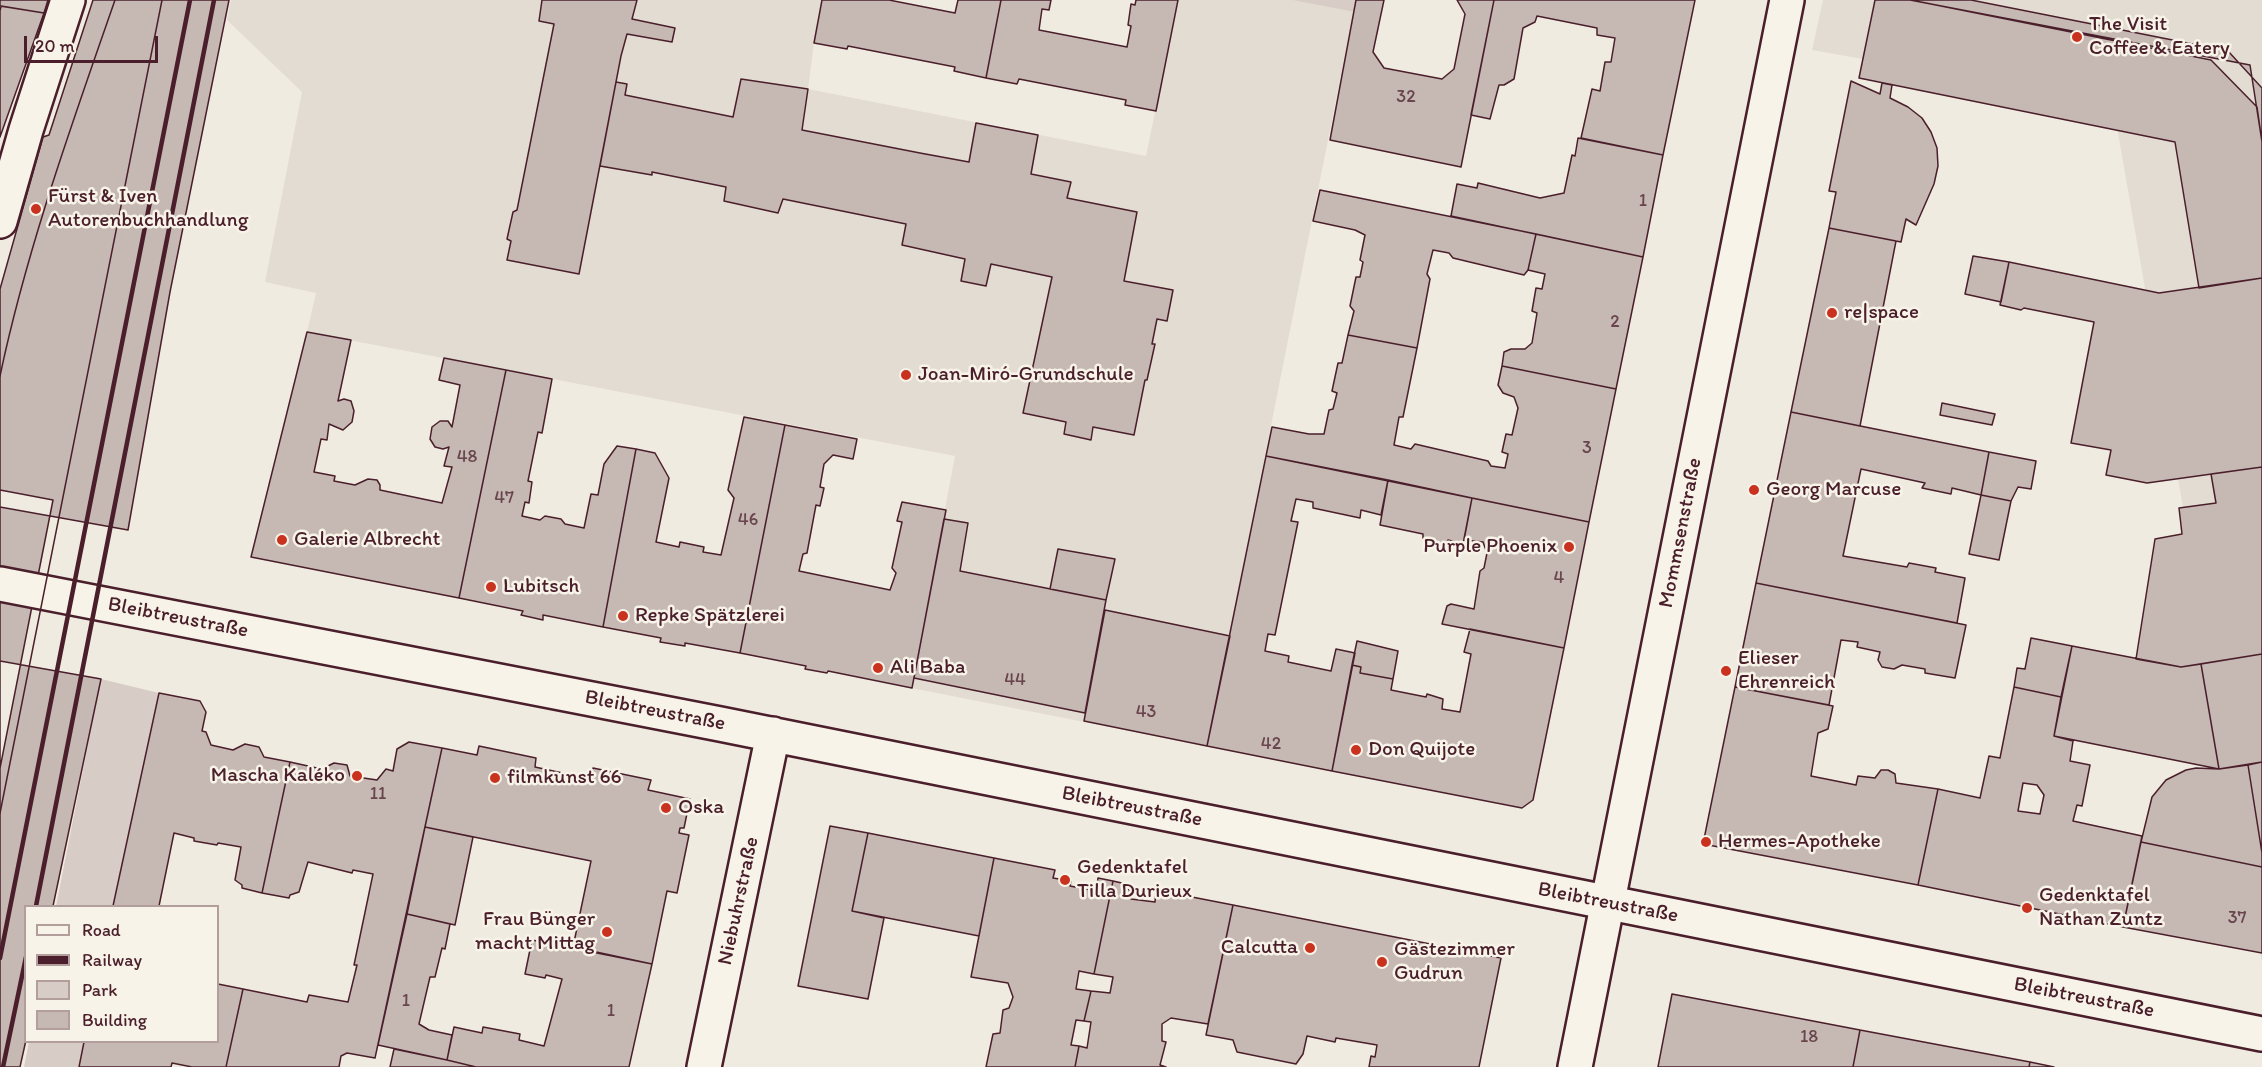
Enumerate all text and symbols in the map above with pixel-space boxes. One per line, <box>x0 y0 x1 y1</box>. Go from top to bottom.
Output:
place label: The Visit Coffee & Eatery <box>2089 12 2230 62</box>
scale bar <box>27 24 160 62</box>
marker: The Visit Coffee & Eatery <box>2070 30 2084 44</box>
text: 20 m <box>35 35 75 57</box>
house number: 32 <box>1396 86 1416 108</box>
place label: Fürst & Iven Autorenbuchhandlung <box>48 184 248 234</box>
house number: 1 <box>1639 190 1647 212</box>
marker: Fürst & Iven Autorenbuchhandlung <box>29 202 43 216</box>
place label: re|space <box>1844 300 1919 326</box>
marker: re|space <box>1825 306 1839 320</box>
house number: 2 <box>1610 311 1620 333</box>
place label: Joan-Miró-Grundschule <box>918 362 1134 388</box>
marker: Joan-Miró-Grundschule <box>899 368 913 382</box>
house number: 3 <box>1582 437 1592 459</box>
house number: 48 <box>457 446 477 468</box>
street label: Mommsenstraße <box>1654 456 1708 610</box>
place label: Georg Marcuse <box>1766 477 1901 503</box>
marker: Georg Marcuse <box>1747 483 1761 497</box>
house number: 47 <box>494 487 514 509</box>
house number: 46 <box>738 509 758 531</box>
place label: Galerie Albrecht <box>294 527 440 553</box>
marker: Galerie Albrecht <box>275 533 289 547</box>
place label: Purple Phoenix <box>1423 534 1557 560</box>
marker: Purple Phoenix <box>1562 540 1576 554</box>
house number: 4 <box>1554 567 1564 589</box>
place label: Lubitsch <box>503 574 579 600</box>
marker: Lubitsch <box>484 580 498 594</box>
street label: Bleibtreustraße <box>106 592 250 644</box>
place label: Repke Spätzlerei <box>635 603 785 629</box>
marker: Repke Spätzlerei <box>616 609 630 623</box>
place label: Elieser Ehrenreich <box>1738 646 1835 696</box>
place label: Ali Baba <box>890 655 965 681</box>
marker: Ali Baba <box>871 661 885 675</box>
marker: Elieser Ehrenreich <box>1719 664 1733 678</box>
house number: 44 <box>1004 669 1026 691</box>
street label: Bleibtreustraße <box>583 685 727 737</box>
house number: 43 <box>1136 701 1156 723</box>
house number: 42 <box>1261 733 1281 755</box>
place label: Don Quijote <box>1368 737 1475 763</box>
marker: Don Quijote <box>1349 743 1363 757</box>
place label: Mascha Kaléko <box>211 763 345 789</box>
place label: filmkunst 66 <box>507 765 622 791</box>
marker: Mascha Kaléko <box>350 769 364 783</box>
marker: filmkunst 66 <box>488 771 502 785</box>
street label: Bleibtreustraße <box>1060 781 1204 833</box>
house number: 11 <box>370 783 386 805</box>
place label: Oska <box>678 795 724 821</box>
marker: Oska <box>659 801 673 815</box>
place label: Hermes-Apotheke <box>1718 829 1881 855</box>
street label: Niebuhrstraße <box>713 835 765 967</box>
marker: Hermes-Apotheke <box>1699 835 1713 849</box>
place label: Gedenktafel Tilla Durieux <box>1077 855 1192 905</box>
marker: Gedenktafel Tilla Durieux <box>1058 873 1072 887</box>
street label: Bleibtreustraße <box>1536 877 1680 929</box>
place label: Gedenktafel Nathan Zuntz <box>2039 883 2163 933</box>
marker: Gedenktafel Nathan Zuntz <box>2020 901 2034 915</box>
legend <box>24 905 219 1043</box>
place label: Frau Bünger macht Mittag <box>475 907 595 957</box>
house number: 37 <box>2228 907 2246 929</box>
text: Road <box>82 919 121 941</box>
marker: Frau Bünger macht Mittag <box>600 925 614 939</box>
place label: Calcutta <box>1221 935 1298 961</box>
place label: Gästezimmer Gudrun <box>1394 937 1515 987</box>
marker: Calcutta <box>1303 941 1317 955</box>
text: Railway <box>82 949 142 971</box>
marker: Gästezimmer Gudrun <box>1375 955 1389 969</box>
street label: Bleibtreustraße <box>2012 972 2156 1024</box>
text: Park <box>82 979 117 1001</box>
house number: 1 <box>402 990 410 1012</box>
house number: 1 <box>607 1000 615 1022</box>
text: Building <box>82 1009 147 1031</box>
house number: 18 <box>1800 1026 1818 1048</box>

